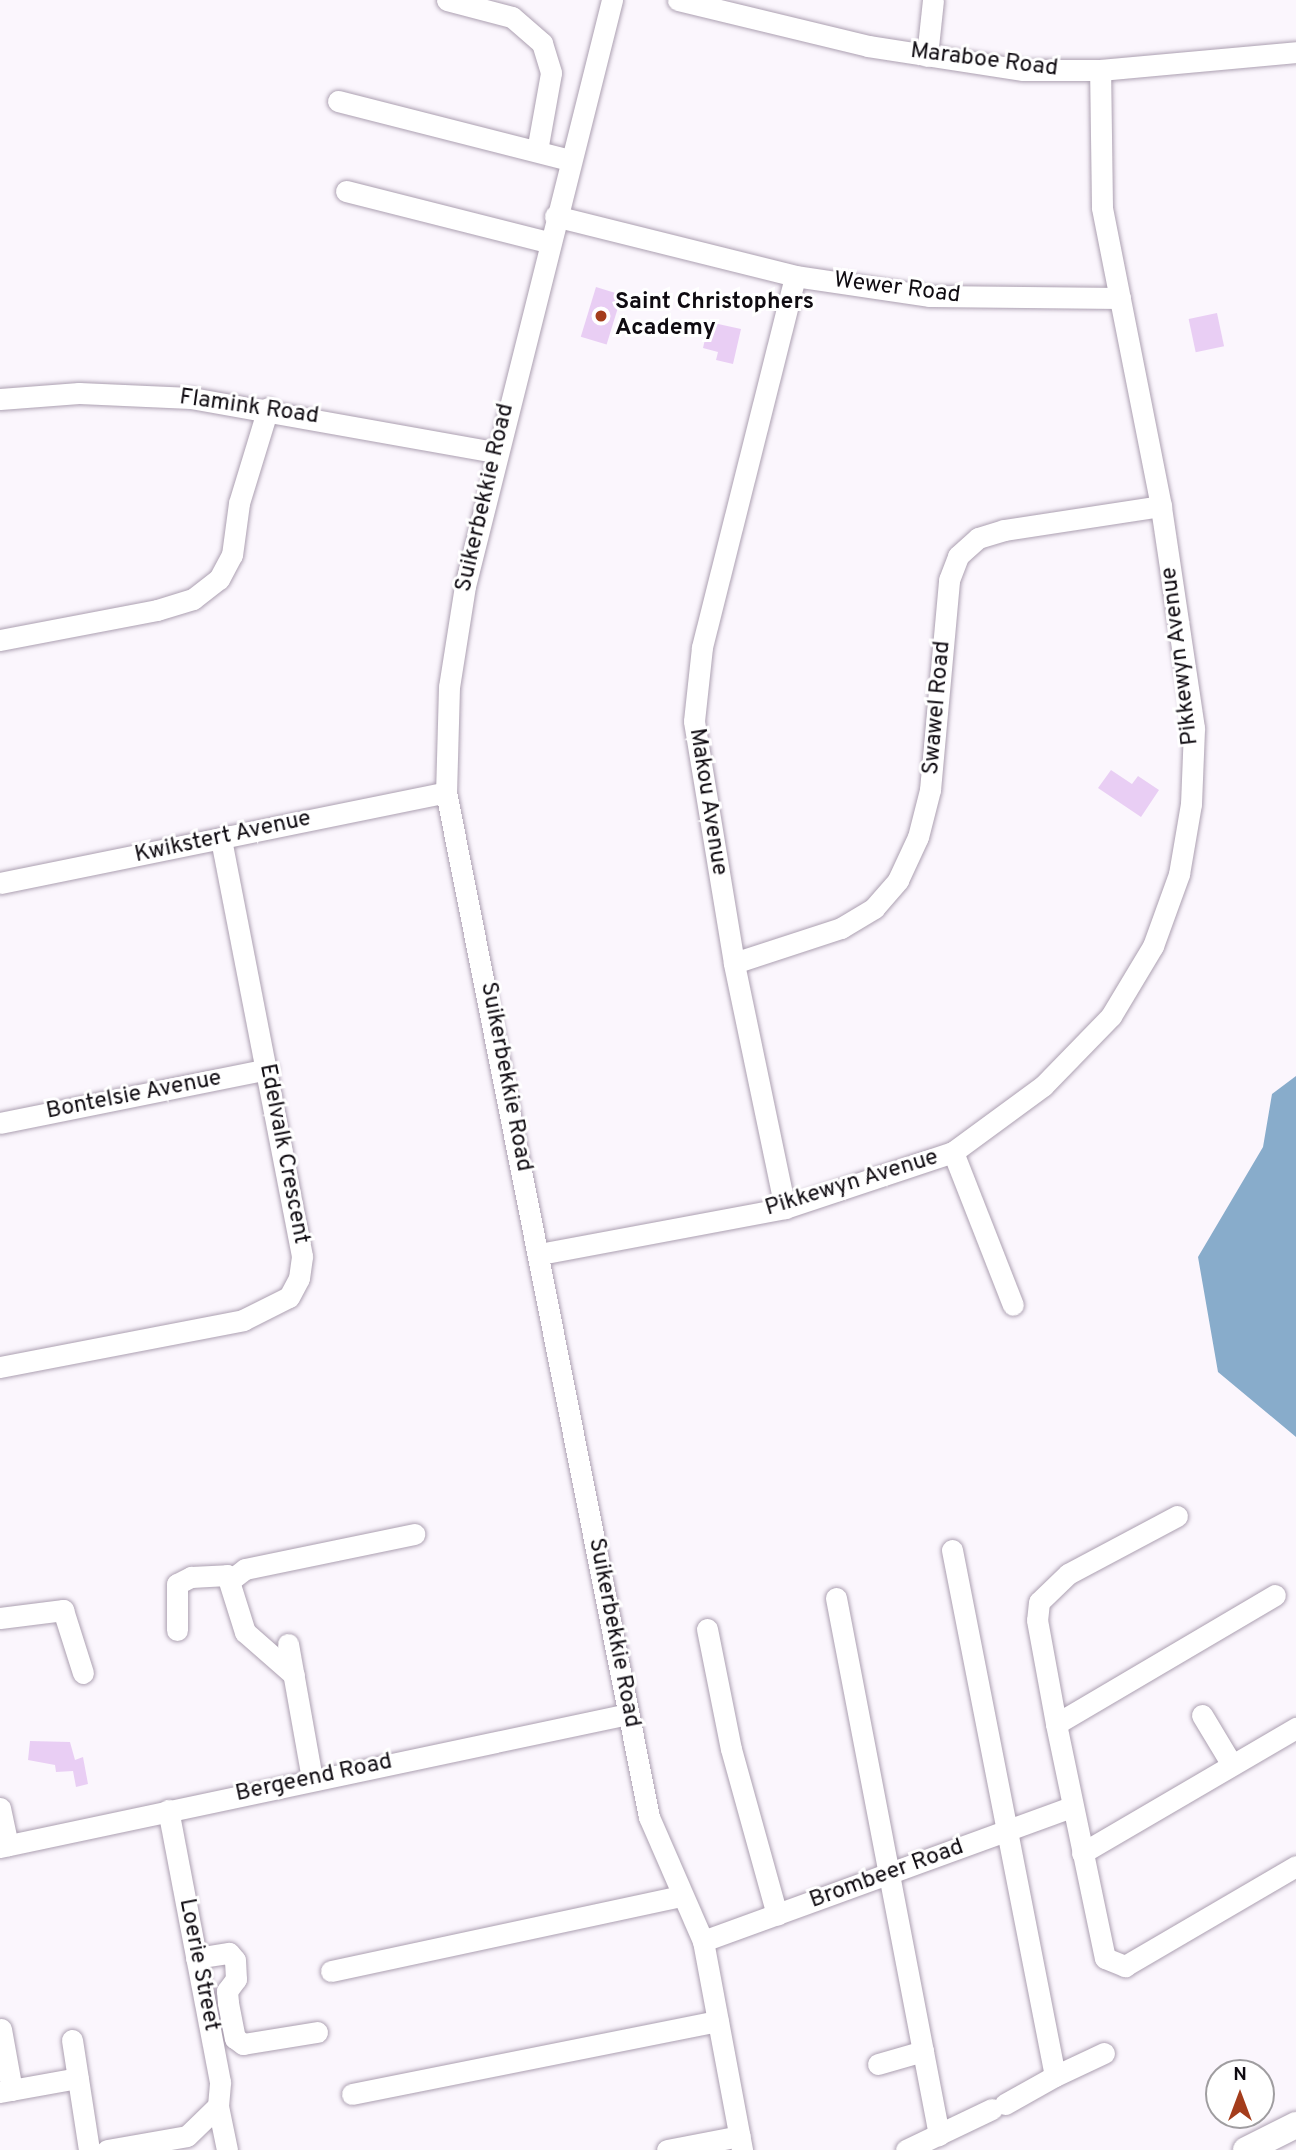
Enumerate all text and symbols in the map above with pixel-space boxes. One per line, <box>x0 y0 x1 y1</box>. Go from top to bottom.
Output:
street label: Maraboe Road <box>909 38 1059 84</box>
street label: Wewer Road <box>832 268 962 310</box>
place label: Saint Christophers Academy <box>615 289 814 343</box>
marker: Saint Christophers Academy <box>593 308 609 324</box>
street label: Flamink Road <box>178 385 320 431</box>
street label: Suikerbekkie Road <box>451 401 521 595</box>
street label: Pikkewyn Avenue <box>1156 565 1206 747</box>
street label: Swawel Road <box>918 640 958 776</box>
street label: Makou Avenue <box>682 726 732 878</box>
street label: Kwikstert Avenue <box>132 806 314 870</box>
street label: Suikerbekkie Road <box>473 980 537 1174</box>
street label: Edelvalk Crescent <box>252 1062 314 1246</box>
street label: Bontelsie Avenue <box>44 1065 224 1127</box>
street label: Pikkewyn Avenue <box>762 1144 942 1224</box>
street label: Suikerbekkie Road <box>581 1536 645 1730</box>
street label: Bergeend Road <box>233 1749 395 1809</box>
street label: Brombeer Road <box>806 1834 968 1916</box>
street label: Loerie Street <box>172 1896 224 2034</box>
north arrow <box>1205 2059 1275 2129</box>
text: N <box>1233 2063 1247 2087</box>

